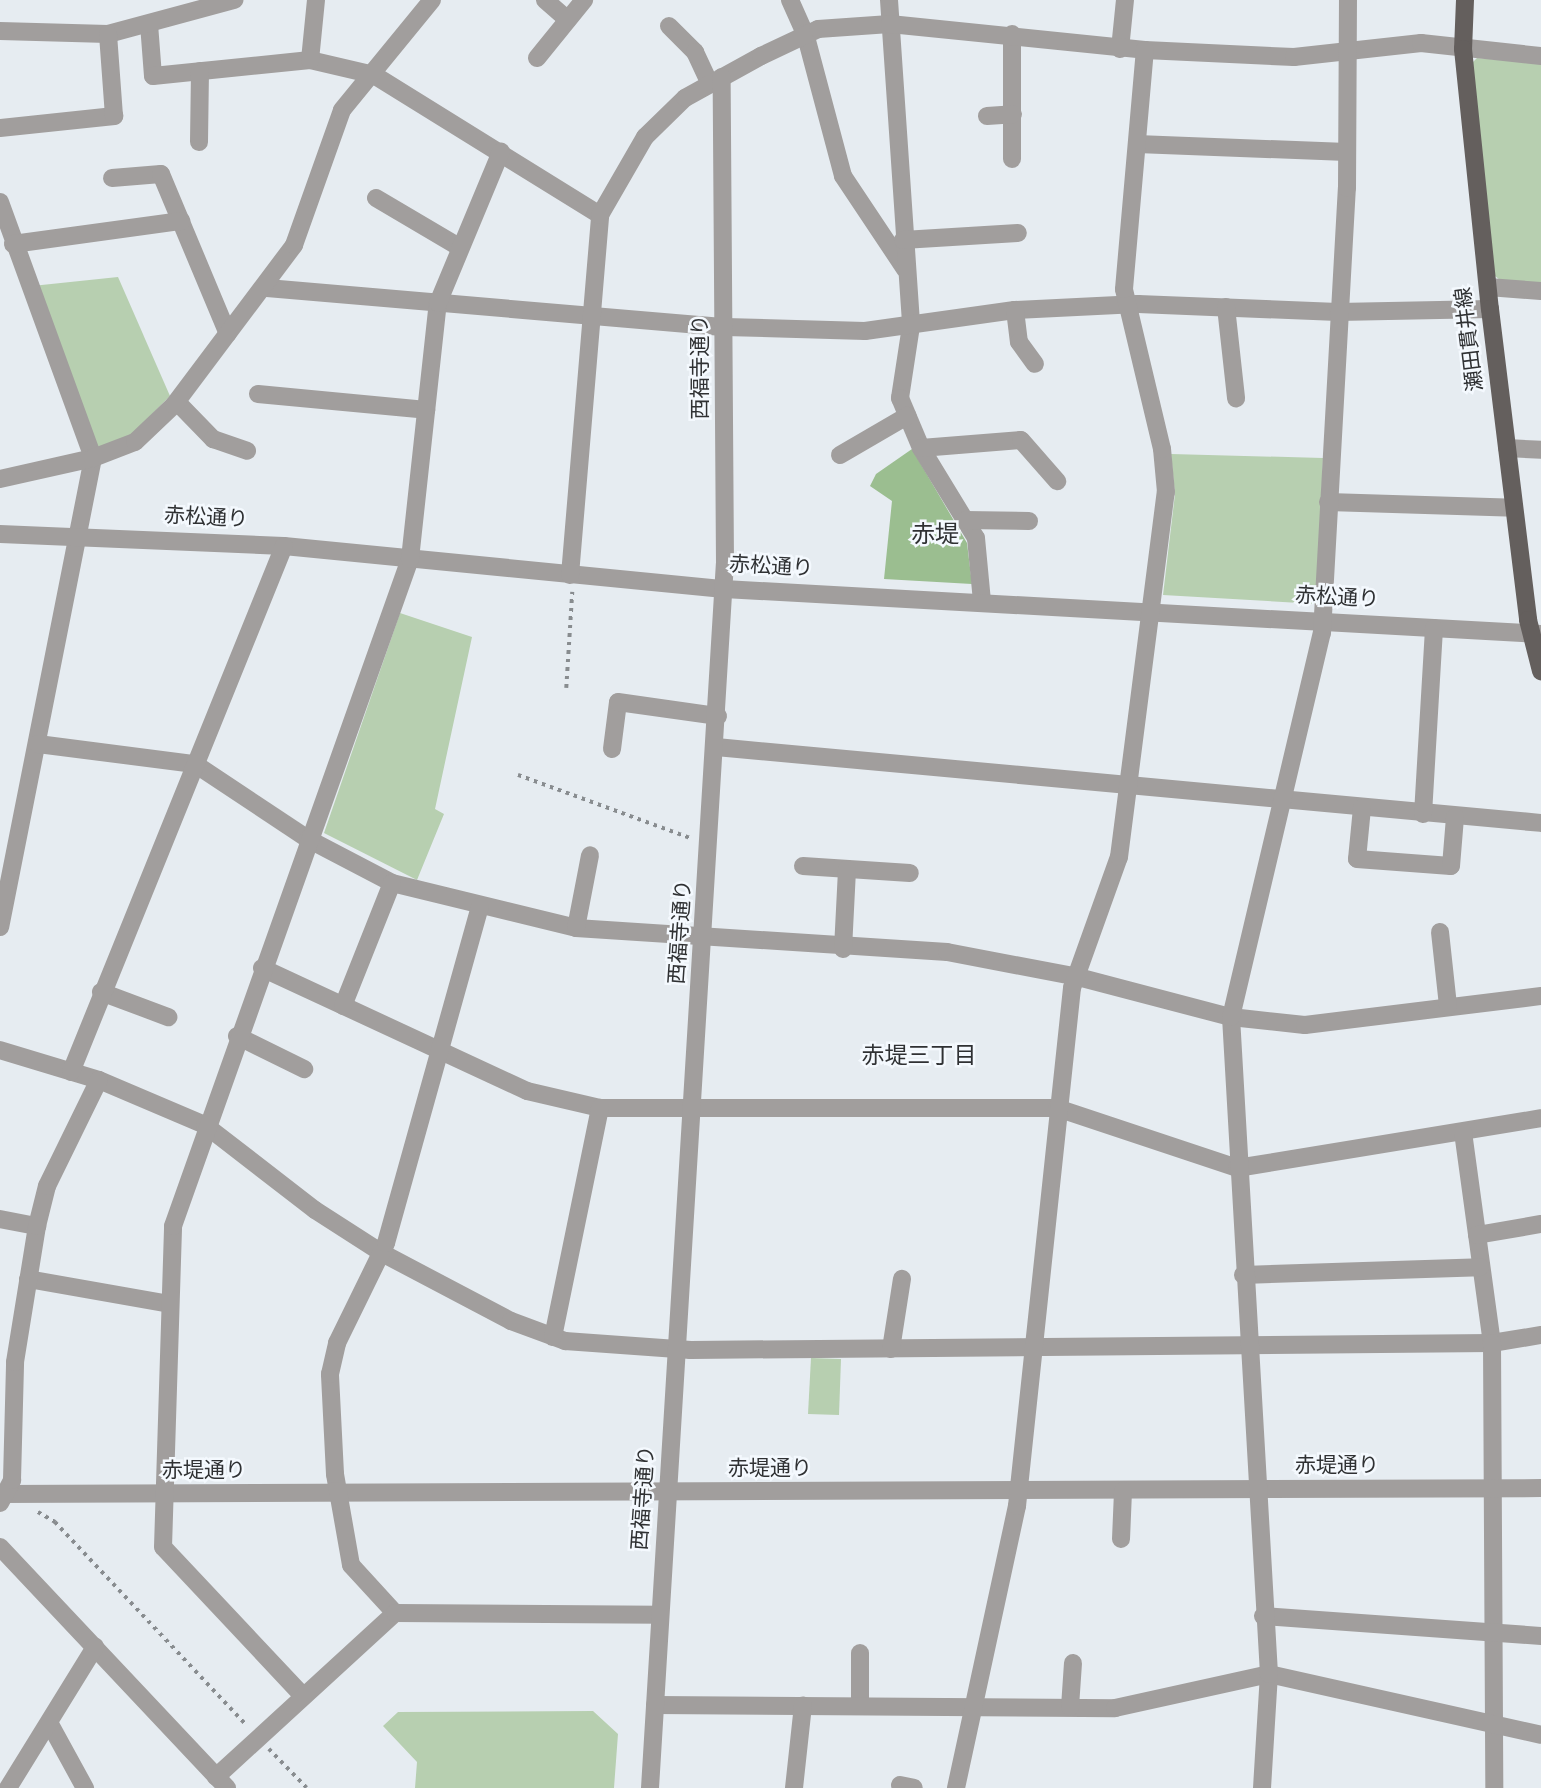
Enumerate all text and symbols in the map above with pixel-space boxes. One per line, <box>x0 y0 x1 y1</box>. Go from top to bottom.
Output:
street label: 瀬田貫井線 <box>1452 285 1490 393</box>
street label: 西福寺通り <box>689 315 715 419</box>
street label: 赤松通り <box>163 504 249 534</box>
district label: 赤堤 <box>911 523 959 551</box>
street label: 赤松通り <box>728 553 814 583</box>
street label: 赤松通り <box>1294 584 1380 614</box>
street label: 西福寺通り <box>666 879 698 985</box>
district label: 赤堤三丁目 <box>862 1044 976 1072</box>
street label: 西福寺通り <box>629 1445 661 1551</box>
street label: 赤堤通り <box>1295 1454 1379 1480</box>
street label: 赤堤通り <box>728 1457 812 1483</box>
street label: 赤堤通り <box>162 1459 246 1485</box>

